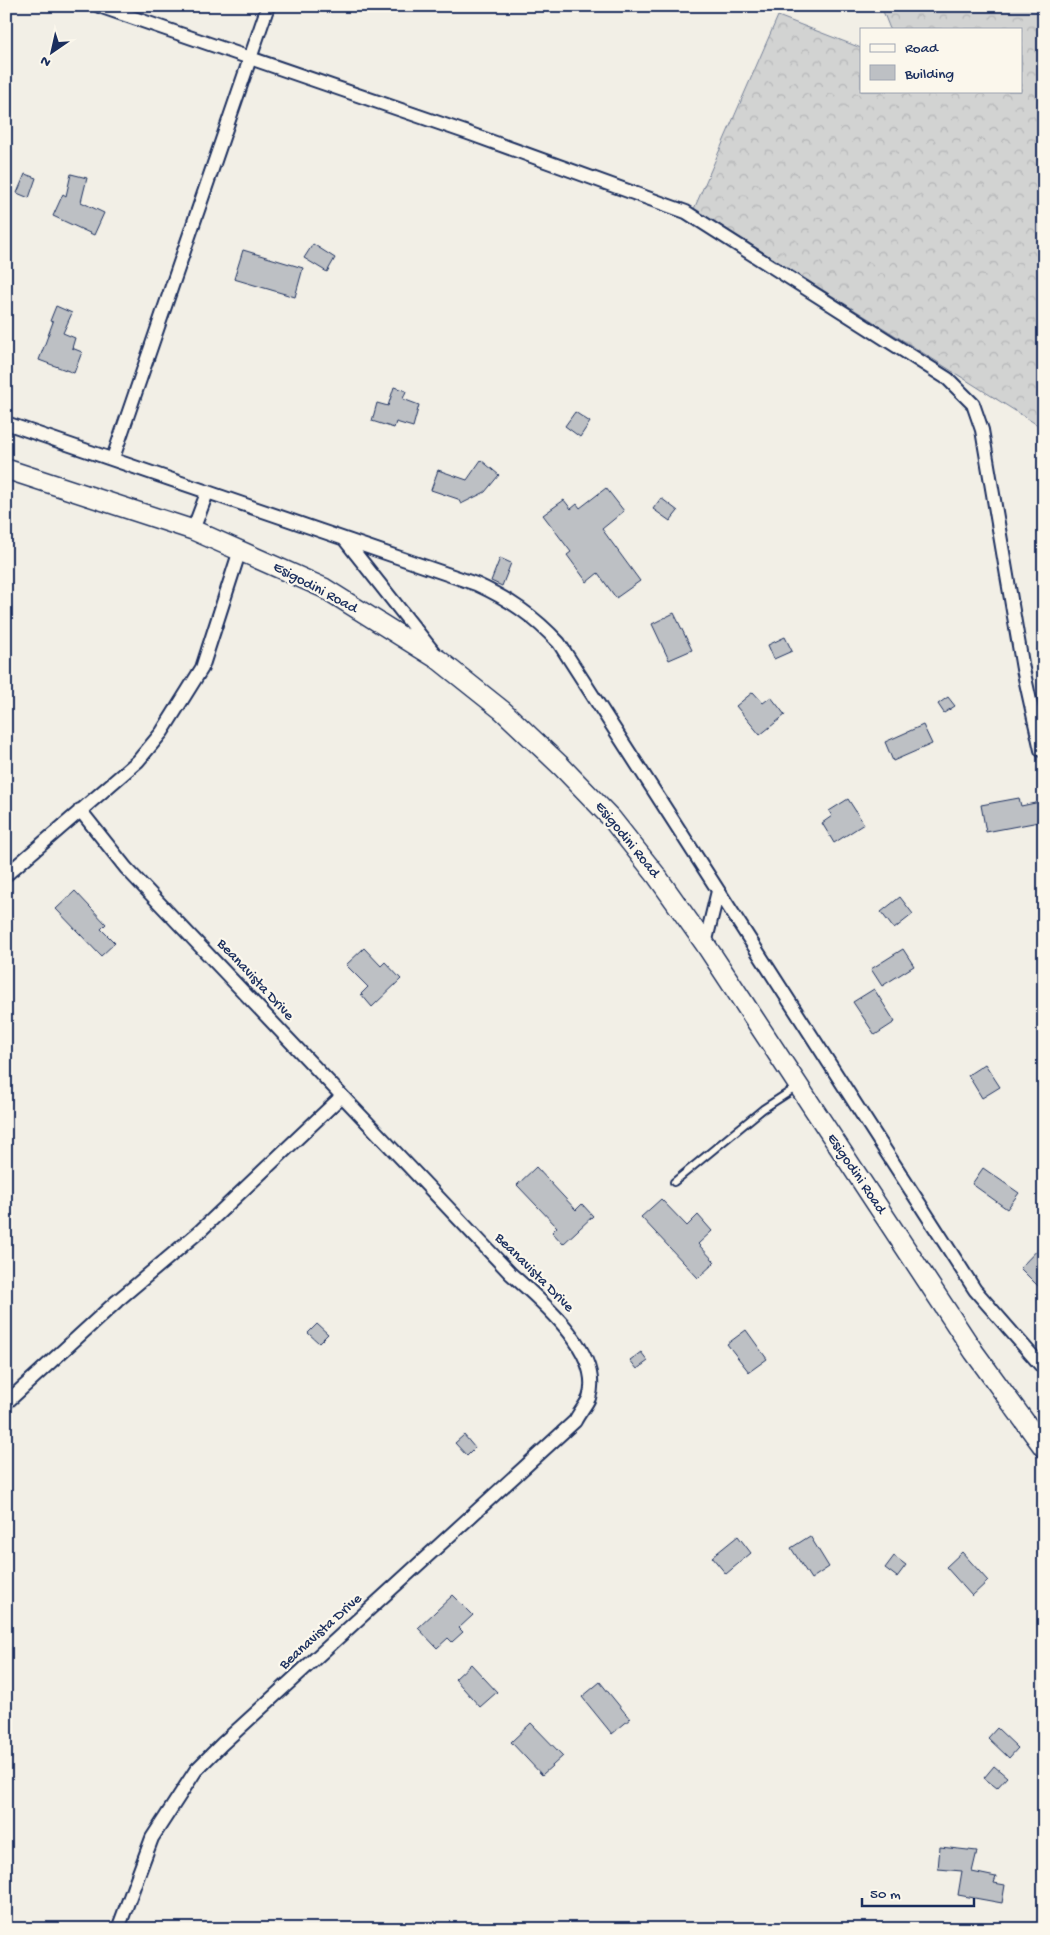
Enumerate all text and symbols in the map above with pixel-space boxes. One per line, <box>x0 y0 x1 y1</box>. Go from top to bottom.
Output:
north arrow <box>28 28 78 78</box>
legend <box>860 28 1022 92</box>
text: Road <box>905 40 939 58</box>
text: N <box>38 51 55 70</box>
text: Building <box>904 66 954 84</box>
street label: Esigodini Road <box>270 558 361 618</box>
street label: Esigodini Road <box>591 798 664 883</box>
street label: Beanavista Drive <box>212 935 298 1025</box>
street label: Esigodini Road <box>822 1130 890 1219</box>
street label: Beanavista Drive <box>490 1229 578 1317</box>
street label: Beanavista Drive <box>275 1590 366 1675</box>
scale bar <box>862 1875 975 1907</box>
text: 50 m <box>870 1886 901 1904</box>

